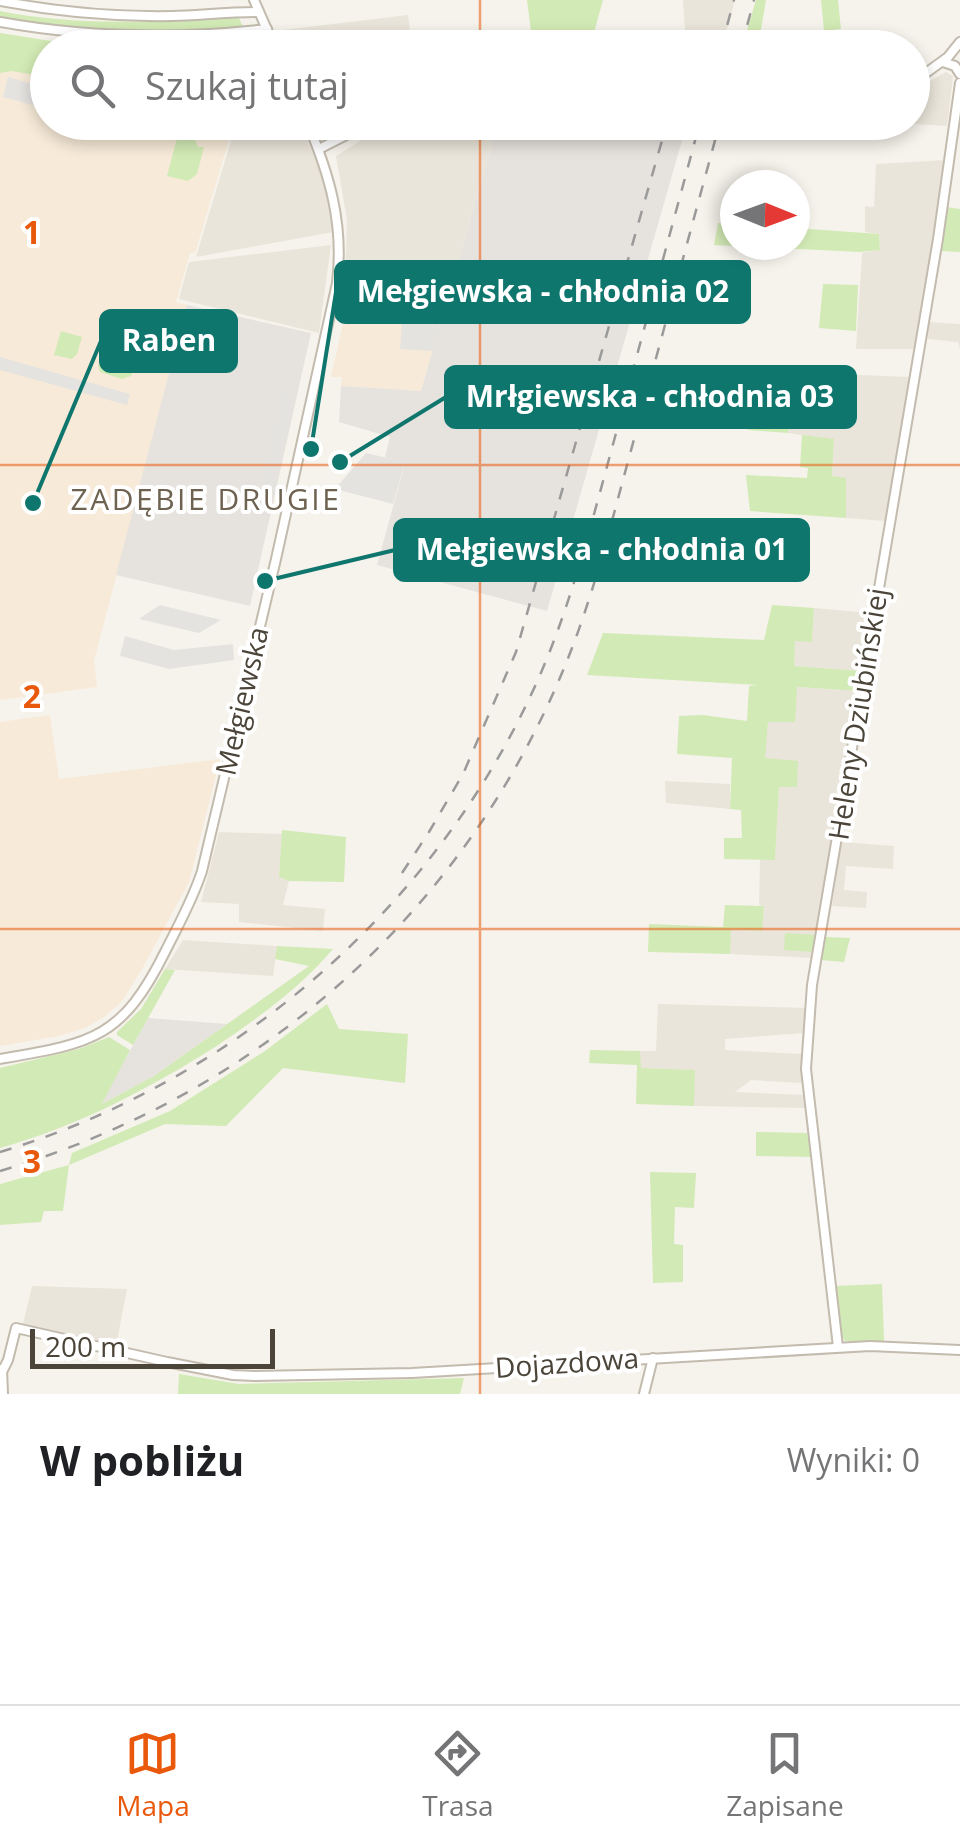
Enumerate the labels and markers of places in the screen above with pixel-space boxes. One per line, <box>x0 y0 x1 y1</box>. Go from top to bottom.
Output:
callout: Mełgiewska - chłodnia 02 <box>336 262 749 322</box>
callout: Raben <box>101 311 236 371</box>
callout: Mrłgiewska - chłodnia 03 <box>446 367 855 427</box>
callout: Mełgiewska - chłodnia 01 <box>395 520 808 580</box>

